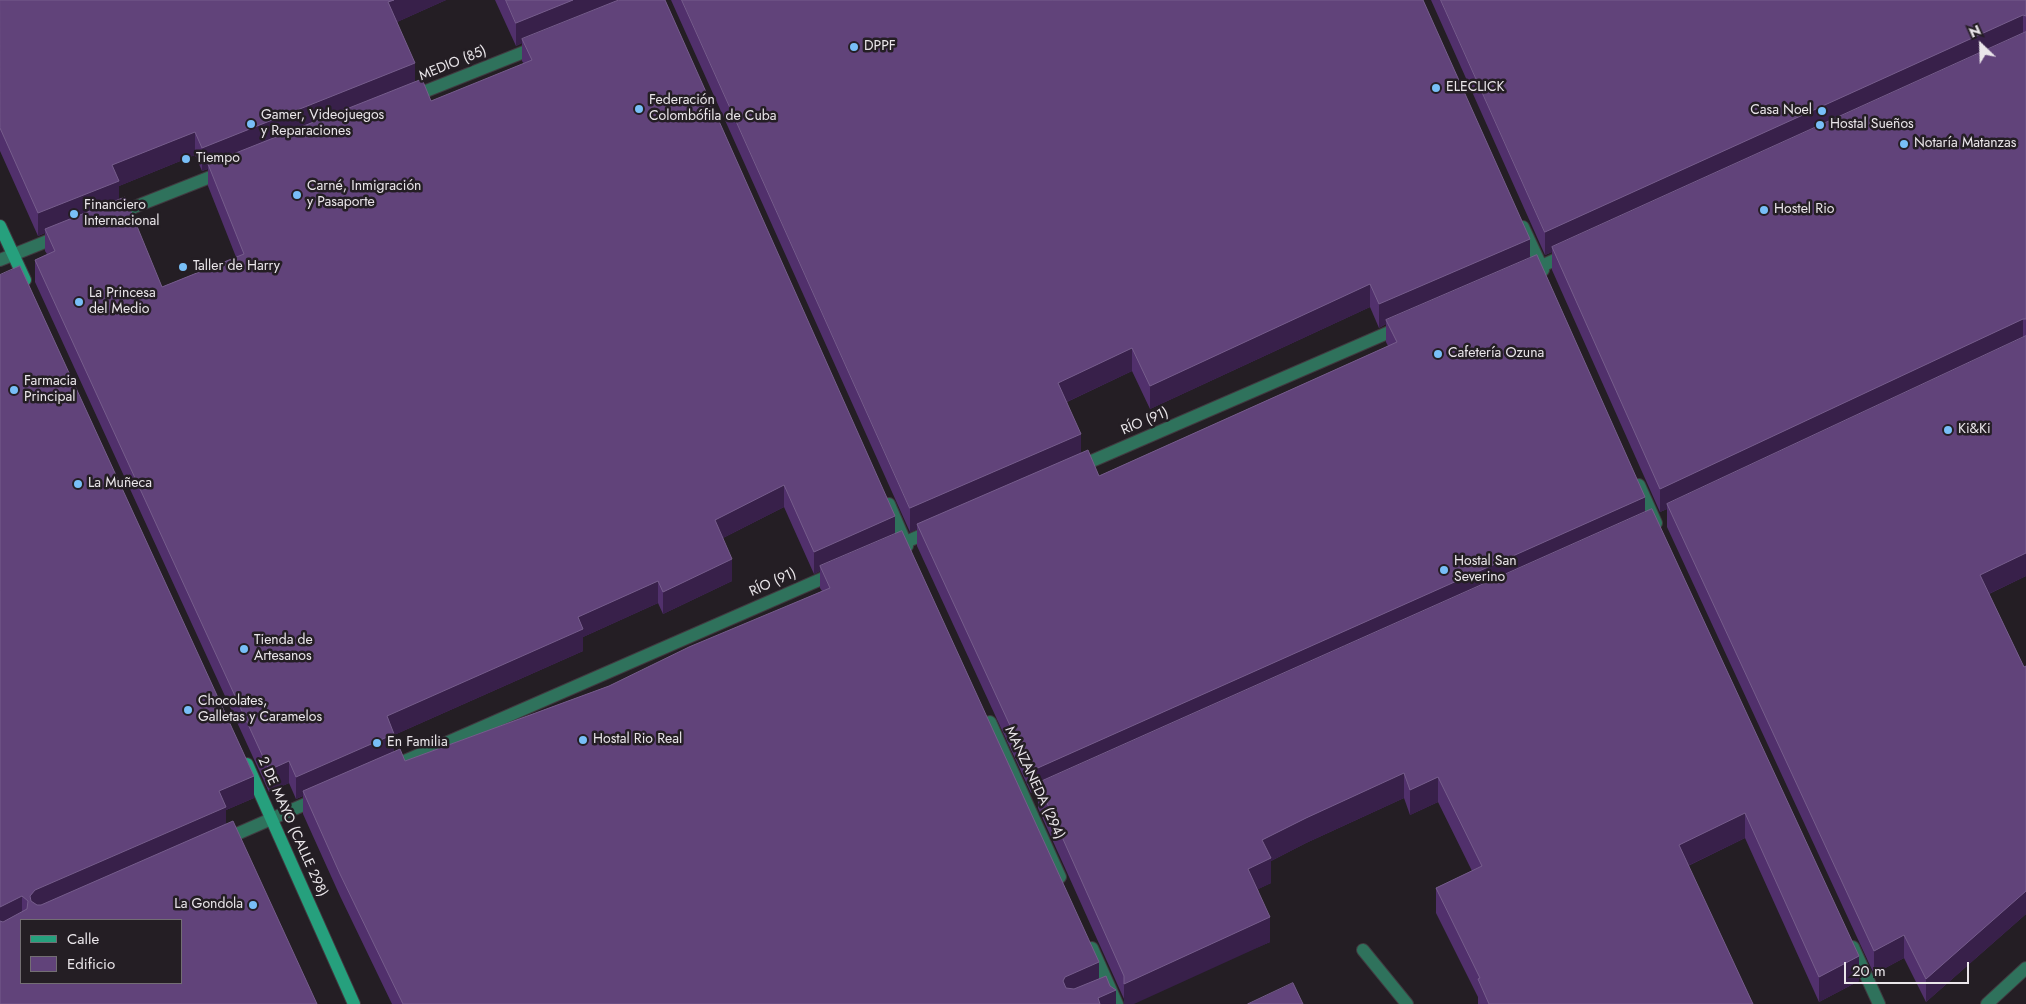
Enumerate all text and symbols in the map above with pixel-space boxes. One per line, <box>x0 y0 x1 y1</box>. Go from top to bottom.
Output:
north arrow <box>1956 20 2006 70</box>
text: N <box>1966 20 1984 43</box>
place label: DPPF <box>864 39 896 55</box>
marker: DPPF <box>848 41 860 53</box>
street label: MEDIO (85) <box>417 43 489 85</box>
place label: ELECLICK <box>1446 80 1505 96</box>
marker: ELECLICK <box>1430 82 1442 94</box>
place label: Federación Colombófila de Cuba <box>649 93 776 125</box>
marker: Federación Colombófila de Cuba <box>633 103 645 115</box>
place label: Casa Noel <box>1750 103 1812 119</box>
marker: Casa Noel <box>1816 105 1828 117</box>
place label: Gamer, Videojuegos y Reparaciones <box>261 108 384 140</box>
place label: Hostal Sueños <box>1830 117 1914 133</box>
marker: Gamer, Videojuegos y Reparaciones <box>245 118 257 130</box>
marker: Hostal Sueños <box>1814 119 1826 131</box>
place label: Notaría Matanzas <box>1914 136 2016 152</box>
marker: Notaría Matanzas <box>1898 138 1910 150</box>
place label: Tiempo <box>196 151 240 167</box>
marker: Tiempo <box>180 153 192 165</box>
place label: Carné, Inmigración y Pasaporte <box>307 179 421 212</box>
marker: Carné, Inmigración y Pasaporte <box>291 189 303 201</box>
place label: Financiero Internacional <box>84 198 160 230</box>
place label: Hostel Rio <box>1774 202 1834 218</box>
marker: Hostel Rio <box>1758 204 1770 216</box>
marker: Financiero Internacional <box>68 208 80 220</box>
place label: Taller de Harry <box>193 259 280 275</box>
marker: Taller de Harry <box>177 261 189 273</box>
place label: La Princesa del Medio <box>89 286 156 318</box>
marker: La Princesa del Medio <box>73 296 85 308</box>
place label: Cafetería Ozuna <box>1448 346 1544 362</box>
marker: Cafetería Ozuna <box>1432 348 1444 360</box>
place label: Farmacia Principal <box>24 374 77 407</box>
marker: Farmacia Principal <box>8 384 20 396</box>
street label: RÍO (91) <box>1119 405 1171 439</box>
place label: Ki&Ki <box>1958 422 1991 438</box>
marker: Ki&Ki <box>1942 424 1954 436</box>
place label: La Muñeca <box>88 476 152 492</box>
marker: La Muñeca <box>72 478 84 490</box>
place label: Hostal San Severino <box>1454 554 1517 586</box>
marker: Hostal San Severino <box>1438 564 1450 576</box>
street label: RÍO (91) <box>747 565 799 601</box>
place label: Tienda de Artesanos <box>254 633 313 666</box>
marker: Tienda de Artesanos <box>238 643 250 655</box>
place label: Chocolates, Galletas y Caramelos <box>198 694 322 726</box>
marker: Chocolates, Galletas y Caramelos <box>182 704 194 716</box>
street label: MANZANEDA (294) <box>1001 724 1067 842</box>
place label: Hostal Rio Real <box>593 732 682 748</box>
marker: Hostal Rio Real <box>577 734 589 746</box>
place label: En Familia <box>387 735 448 751</box>
marker: En Familia <box>371 737 383 749</box>
street label: 2 DE MAYO (CALLE 298) <box>254 755 330 899</box>
place label: La Gondola <box>174 897 243 913</box>
marker: La Gondola <box>247 899 259 911</box>
legend <box>20 919 182 984</box>
text: Calle <box>67 928 99 950</box>
scale bar <box>1846 952 1971 984</box>
text: Edificio <box>67 953 115 975</box>
text: 20 m <box>1852 960 1886 982</box>

